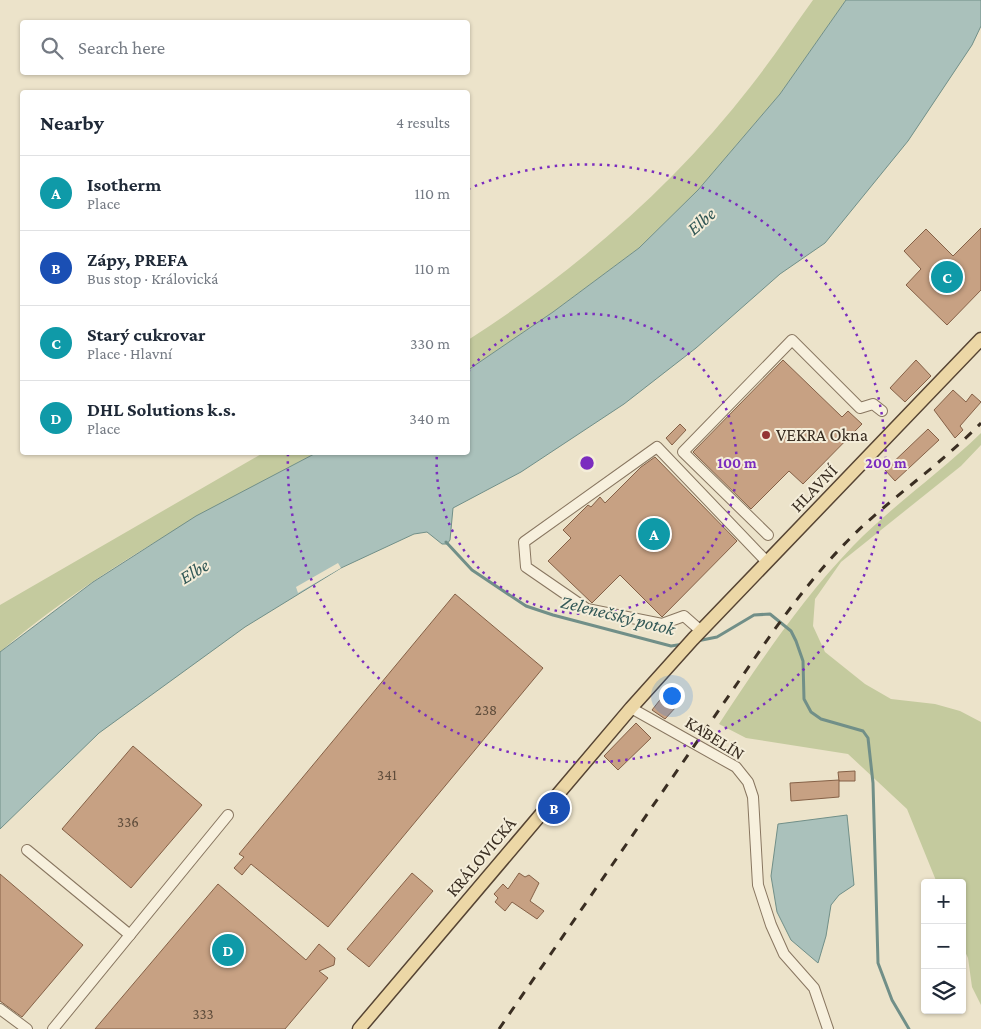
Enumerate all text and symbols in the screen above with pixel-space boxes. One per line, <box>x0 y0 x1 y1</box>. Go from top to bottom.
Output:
search box <box>20 20 470 75</box>
icon: search <box>38 34 66 62</box>
text: Search here <box>78 37 165 58</box>
text: Nearby <box>40 111 104 135</box>
text: 4 results <box>396 114 450 131</box>
text: Isotherm <box>87 174 161 195</box>
text: A <box>51 185 61 202</box>
text: 110 m <box>414 185 450 202</box>
text: Place <box>87 195 120 212</box>
water label: Elbe <box>683 203 719 239</box>
text: Zápy, PREFA <box>87 249 188 270</box>
pin: C <box>931 258 963 296</box>
text: B <box>51 260 61 277</box>
text: 110 m <box>414 260 450 277</box>
text: Bus stop · Královická <box>87 270 218 287</box>
text: Starý cukrovar <box>87 324 206 345</box>
text: C <box>51 335 61 352</box>
text: 330 m <box>410 335 450 352</box>
text: Place · Hlavní <box>87 345 172 362</box>
text: DHL Solutions k.s. <box>87 399 236 420</box>
text: D <box>50 410 62 427</box>
text: 340 m <box>409 410 450 427</box>
text: Place <box>87 420 120 437</box>
place label: VEKRA Okna <box>776 425 868 445</box>
marker: VEKRA Okna <box>760 429 772 441</box>
centre of rings <box>578 454 596 472</box>
text: 100 m <box>717 455 757 471</box>
text: 200 m <box>865 455 907 471</box>
street label: HLAVNÍ <box>787 460 841 516</box>
pin: A <box>638 515 670 553</box>
water label: Elbe <box>175 554 213 588</box>
water label: Zelenečský potok <box>559 591 678 640</box>
your location <box>659 683 685 709</box>
house number: 238 <box>475 702 497 718</box>
street label: KABELÍN <box>682 712 748 764</box>
house number: 341 <box>377 767 397 783</box>
pin: B <box>538 789 570 827</box>
street label: KRÁLOVICKÁ <box>442 813 520 901</box>
house number: 336 <box>117 814 139 830</box>
map controls <box>921 879 966 1014</box>
button: + <box>921 879 966 924</box>
button: − <box>921 924 966 969</box>
pin: D <box>212 931 244 969</box>
button: layers <box>921 969 966 1014</box>
house number: 333 <box>192 1006 214 1022</box>

